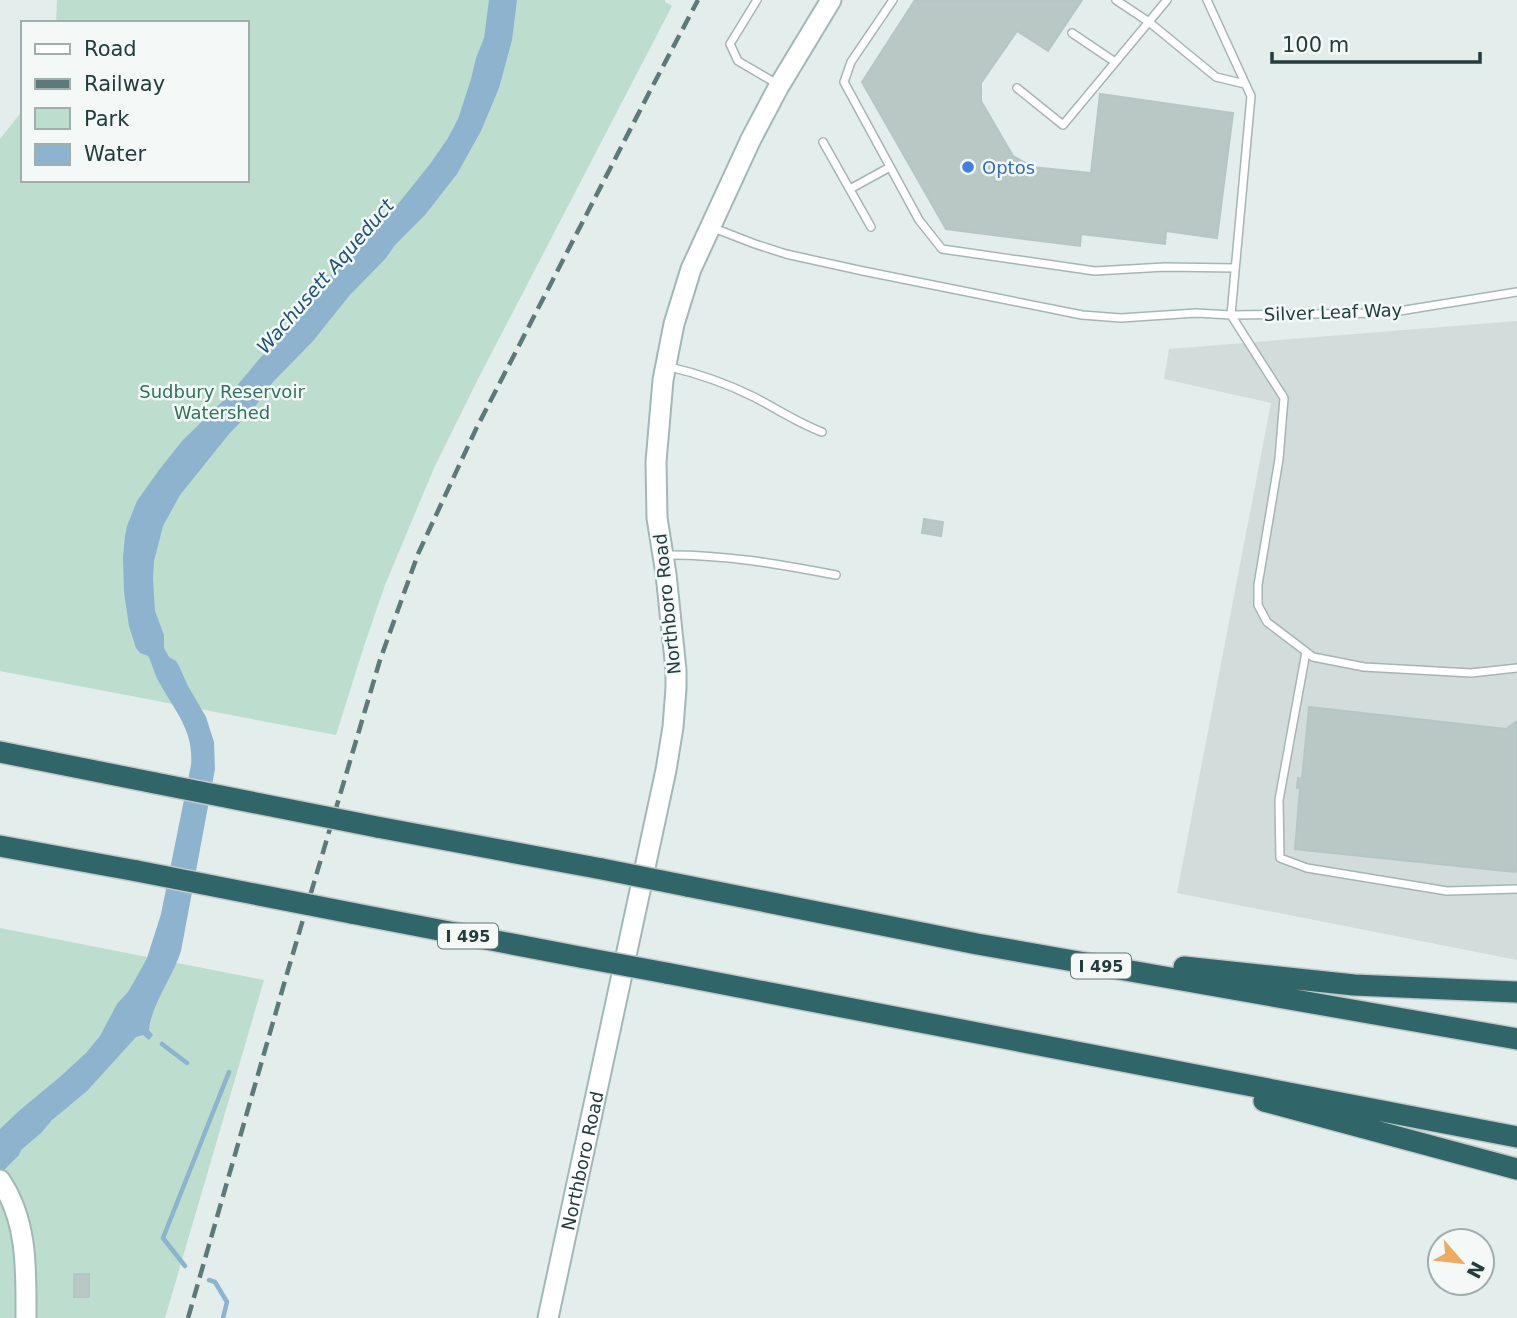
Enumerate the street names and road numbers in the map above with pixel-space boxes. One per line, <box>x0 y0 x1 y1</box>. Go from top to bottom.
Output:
street label: Silver Leaf Way <box>1263 299 1403 325</box>
street label: Northboro Road <box>649 532 685 676</box>
road number: I 495 <box>438 924 498 948</box>
road number: I 495 <box>1071 954 1131 978</box>
street label: Northboro Road <box>557 1089 607 1232</box>

